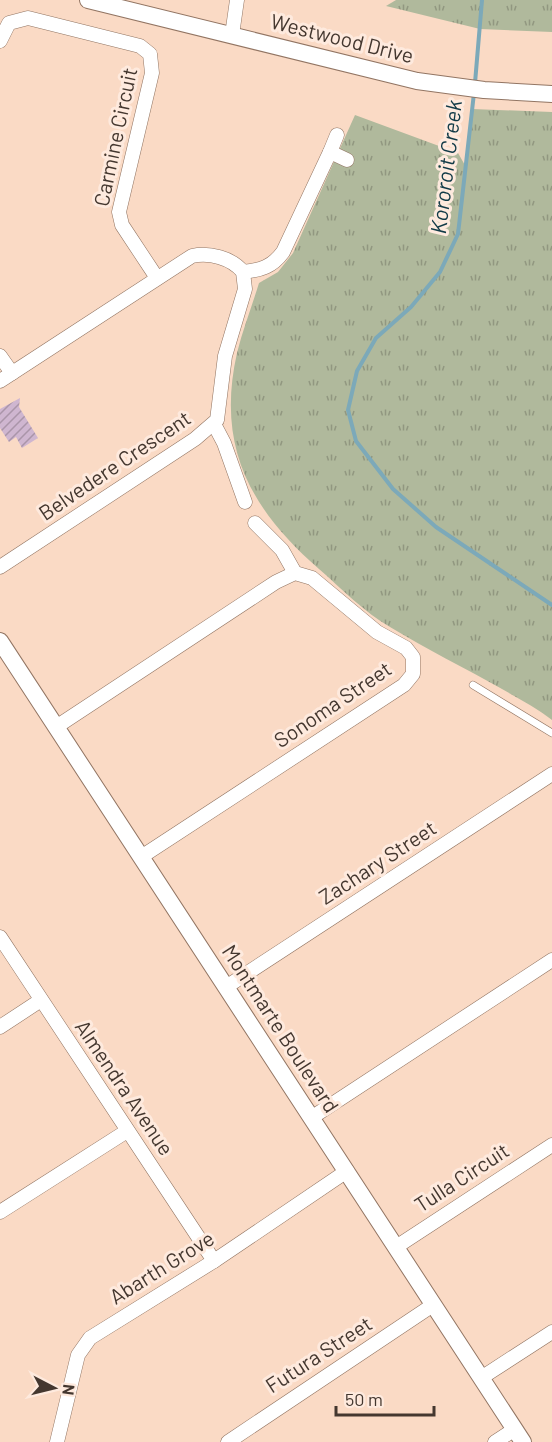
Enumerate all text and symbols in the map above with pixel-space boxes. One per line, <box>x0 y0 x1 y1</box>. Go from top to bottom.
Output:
street label: Westwood Drive <box>268 8 416 67</box>
street label: Carmine Circuit <box>88 65 141 208</box>
water label: Kororoit Creek <box>424 98 466 235</box>
street label: Belvedere Crescent <box>33 405 195 525</box>
street label: Sonoma Street <box>269 655 396 752</box>
street label: Zachary Street <box>314 815 440 909</box>
street label: Montmarte Boulevard <box>218 939 345 1117</box>
street label: Almendra Avenue <box>71 1015 180 1160</box>
street label: Tulla Circuit <box>409 1137 513 1217</box>
street label: Abarth Grove <box>104 1225 218 1309</box>
street label: Futura Street <box>260 1310 376 1397</box>
north arrow <box>24 1358 84 1418</box>
scale bar <box>336 1379 434 1417</box>
text: N <box>59 1383 79 1396</box>
text: 50 m <box>345 1388 383 1410</box>

